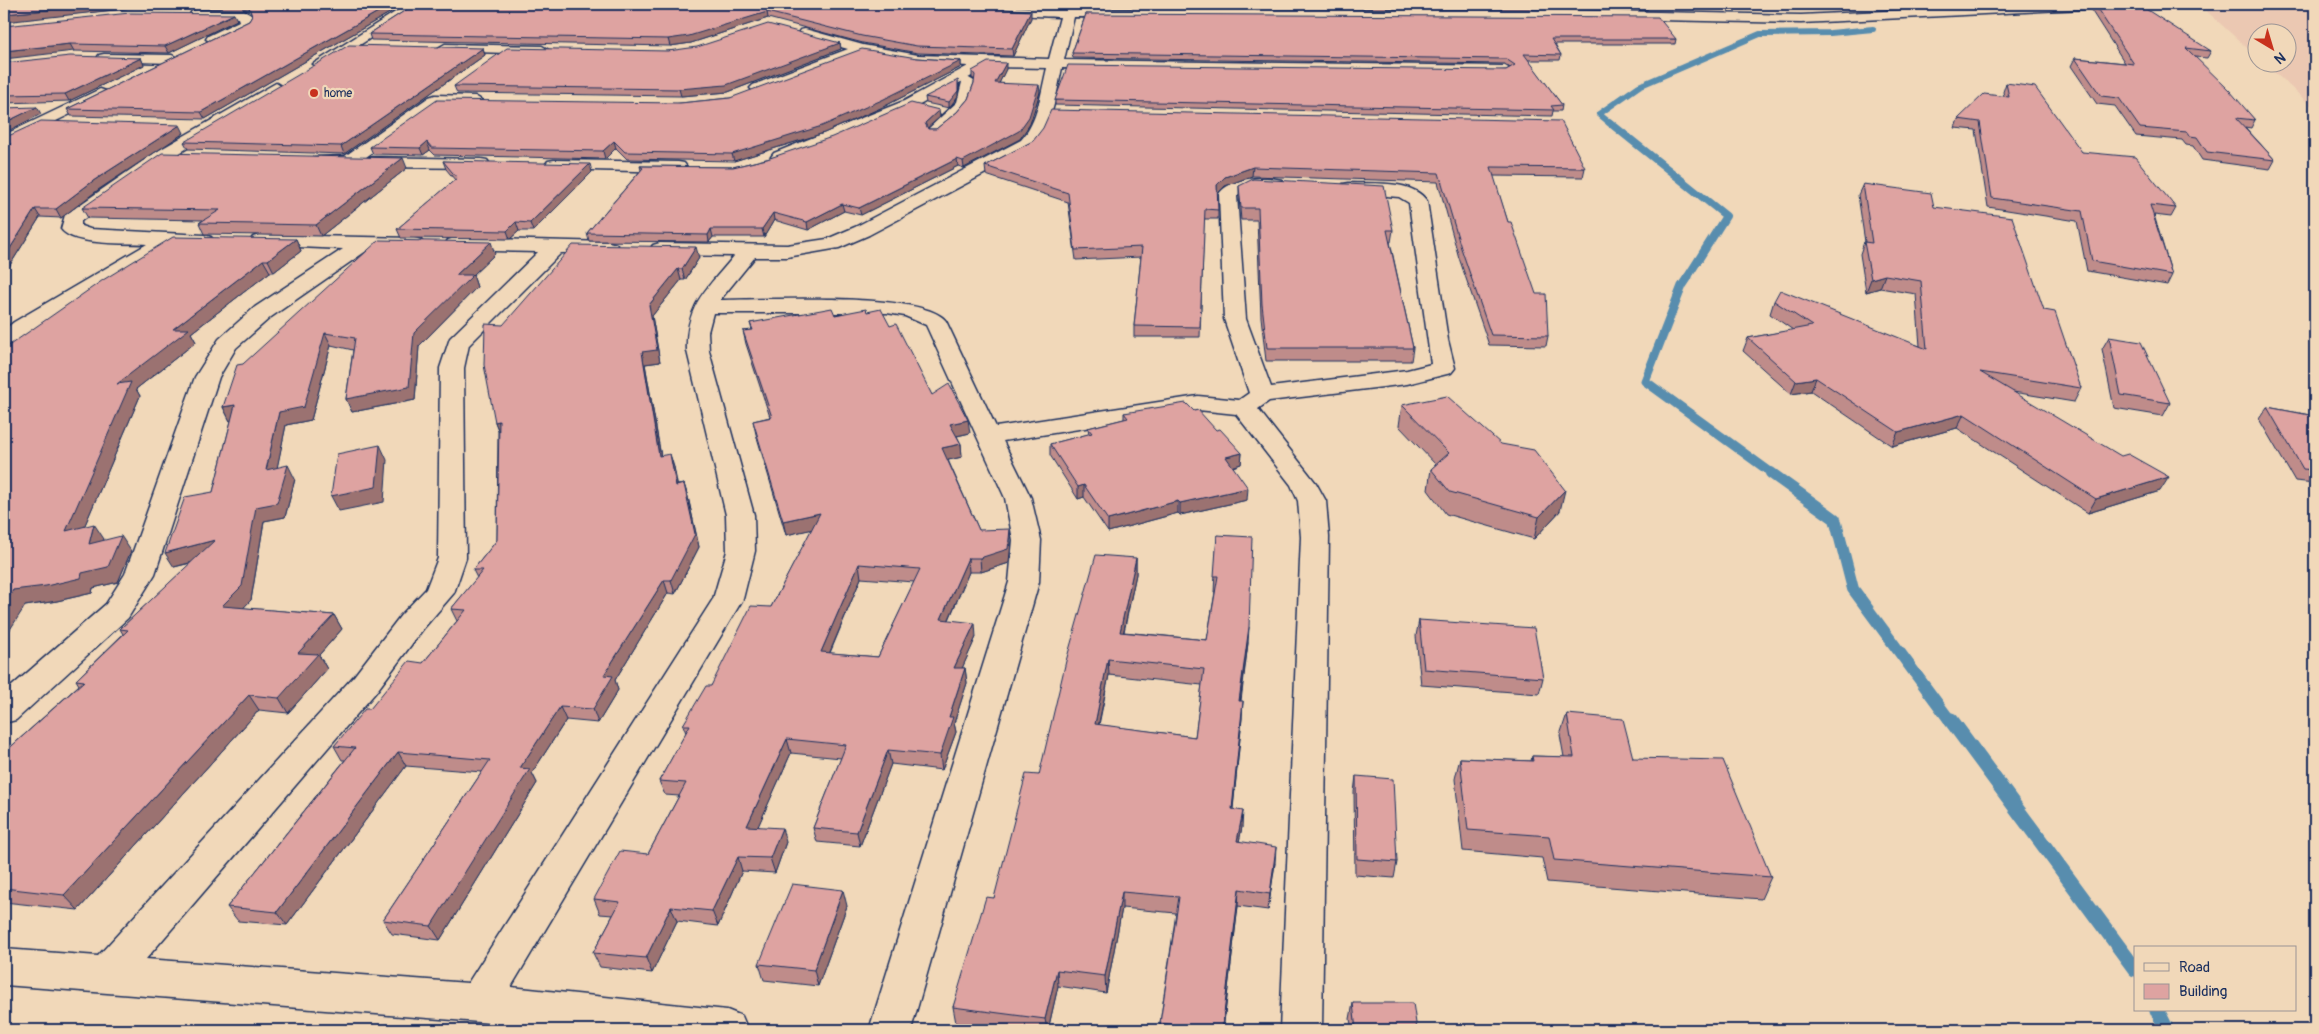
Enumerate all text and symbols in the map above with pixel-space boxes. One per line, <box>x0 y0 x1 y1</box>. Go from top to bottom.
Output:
north arrow <box>2246 22 2296 72</box>
text: N <box>2271 48 2289 67</box>
place label: home <box>324 86 352 101</box>
marker: home <box>308 87 320 99</box>
legend <box>2134 946 2296 1012</box>
text: Road <box>2179 958 2210 977</box>
text: Building <box>2179 982 2227 1001</box>

